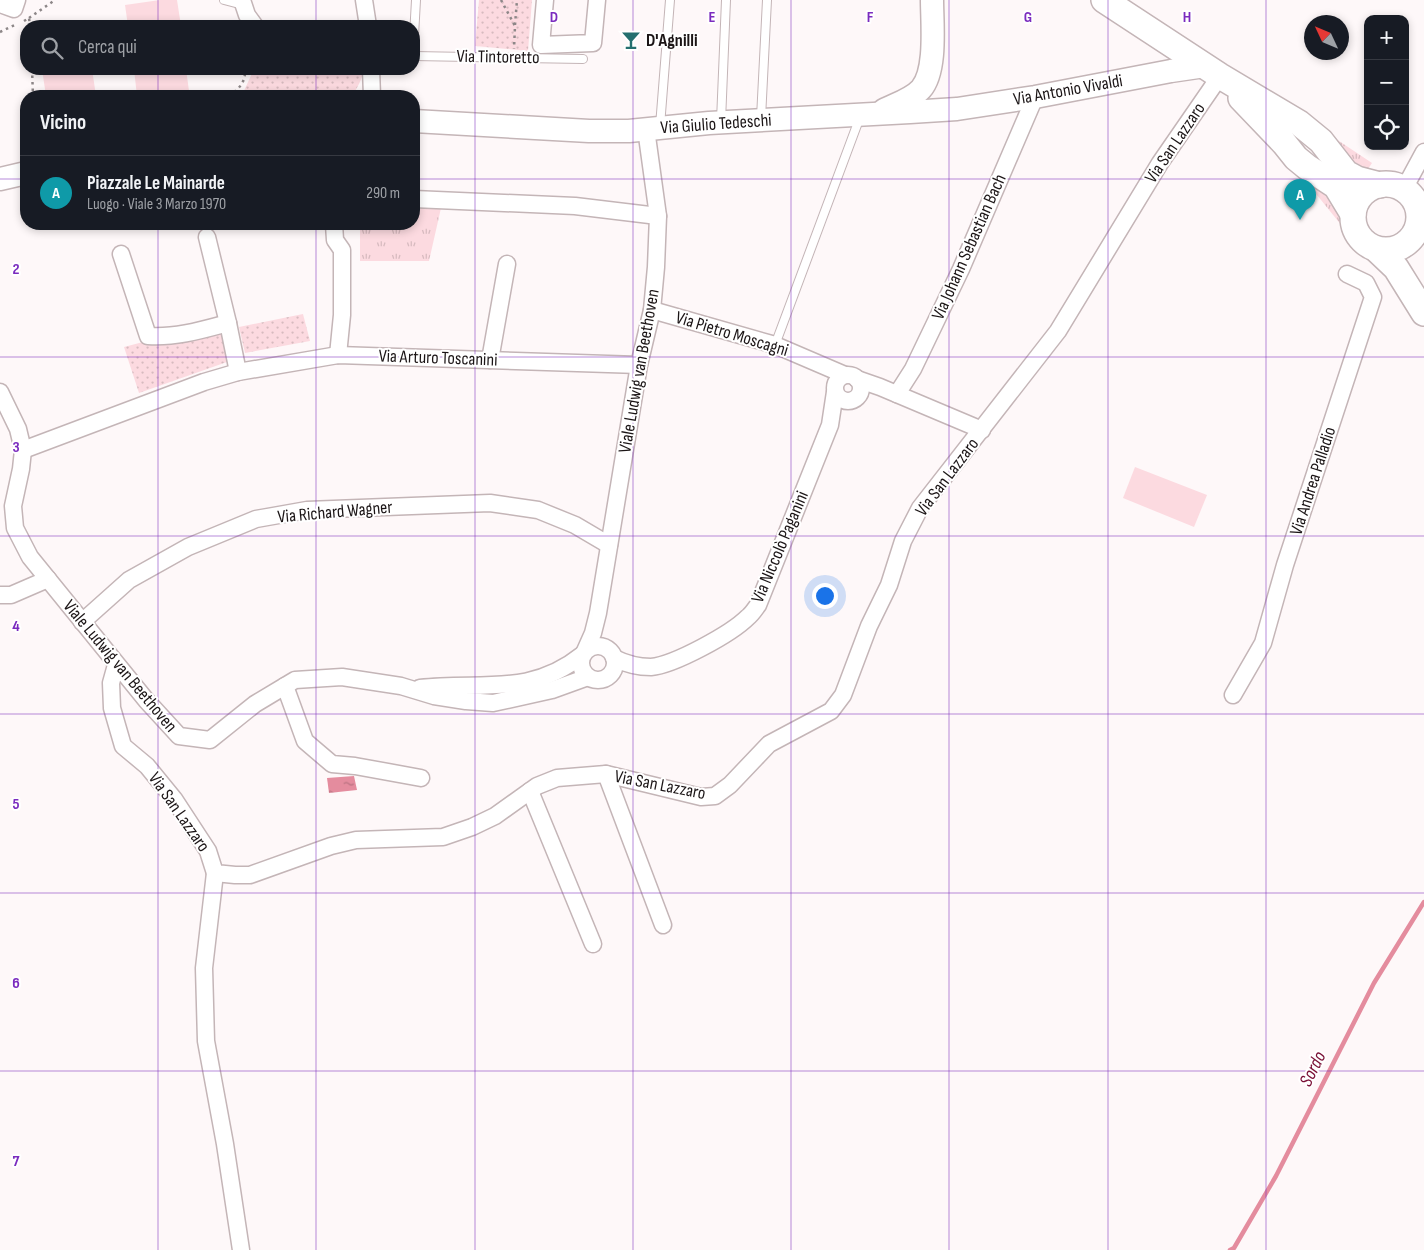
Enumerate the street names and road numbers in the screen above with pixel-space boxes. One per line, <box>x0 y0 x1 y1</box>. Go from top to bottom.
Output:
street label: Via Tintoretto <box>456 46 540 68</box>
street label: Via Antonio Vivaldi <box>1012 70 1124 110</box>
street label: Via San Lazzaro <box>1141 99 1209 187</box>
street label: Via Giulio Tedeschi <box>660 110 772 138</box>
street label: Via Johann Sebastian Bach <box>927 171 1011 323</box>
street label: Viale Ludwig van Beethoven <box>614 287 664 455</box>
street label: Via Pietro Moscagni <box>673 307 791 361</box>
street label: Via Arturo Toscanini <box>378 345 498 371</box>
street label: Via Andrea Palladio <box>1286 424 1340 538</box>
street label: Via San Lazzaro <box>911 434 983 520</box>
street label: Via Niccolò Paganini <box>747 488 813 606</box>
street label: Via Richard Wagner <box>277 497 393 527</box>
street label: Viale Ludwig van Beethoven <box>59 596 181 736</box>
street label: Via San Lazzaro <box>613 766 707 804</box>
street label: Via San Lazzaro <box>144 768 214 856</box>

